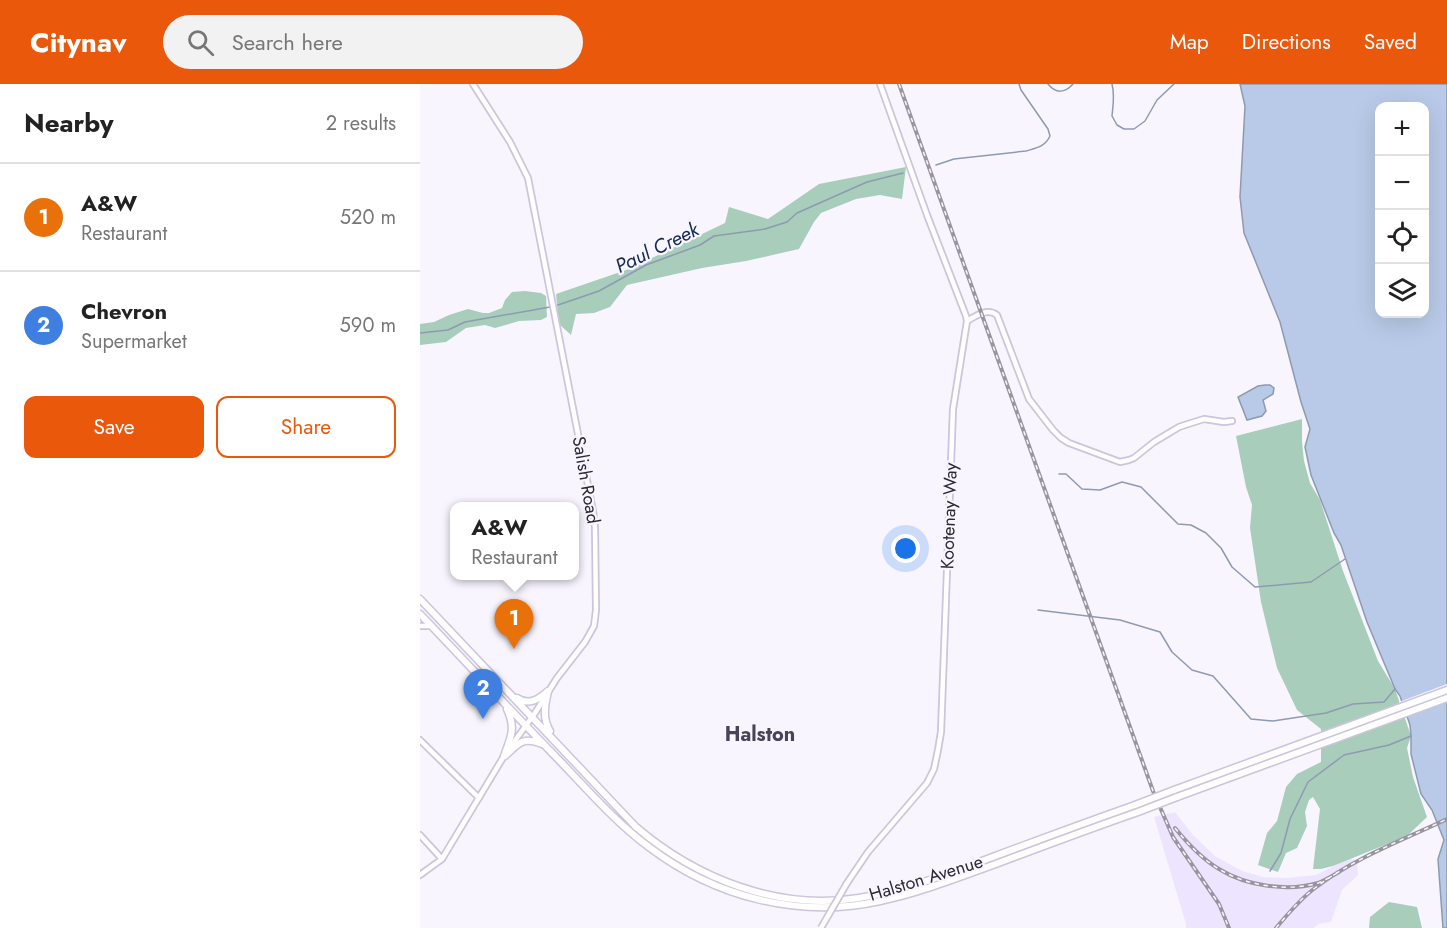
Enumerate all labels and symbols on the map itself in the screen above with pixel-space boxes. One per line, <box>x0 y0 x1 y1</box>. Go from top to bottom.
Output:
water label: Paul Creek <box>610 215 705 281</box>
street label: Salish Road <box>566 434 606 526</box>
street label: Kootenay Way <box>934 462 964 570</box>
your location <box>891 534 920 563</box>
pin: 1 <box>494 600 533 649</box>
pin: 2 <box>464 670 502 719</box>
district label: Halston <box>725 720 795 749</box>
street label: Halston Avenue <box>866 848 986 908</box>

